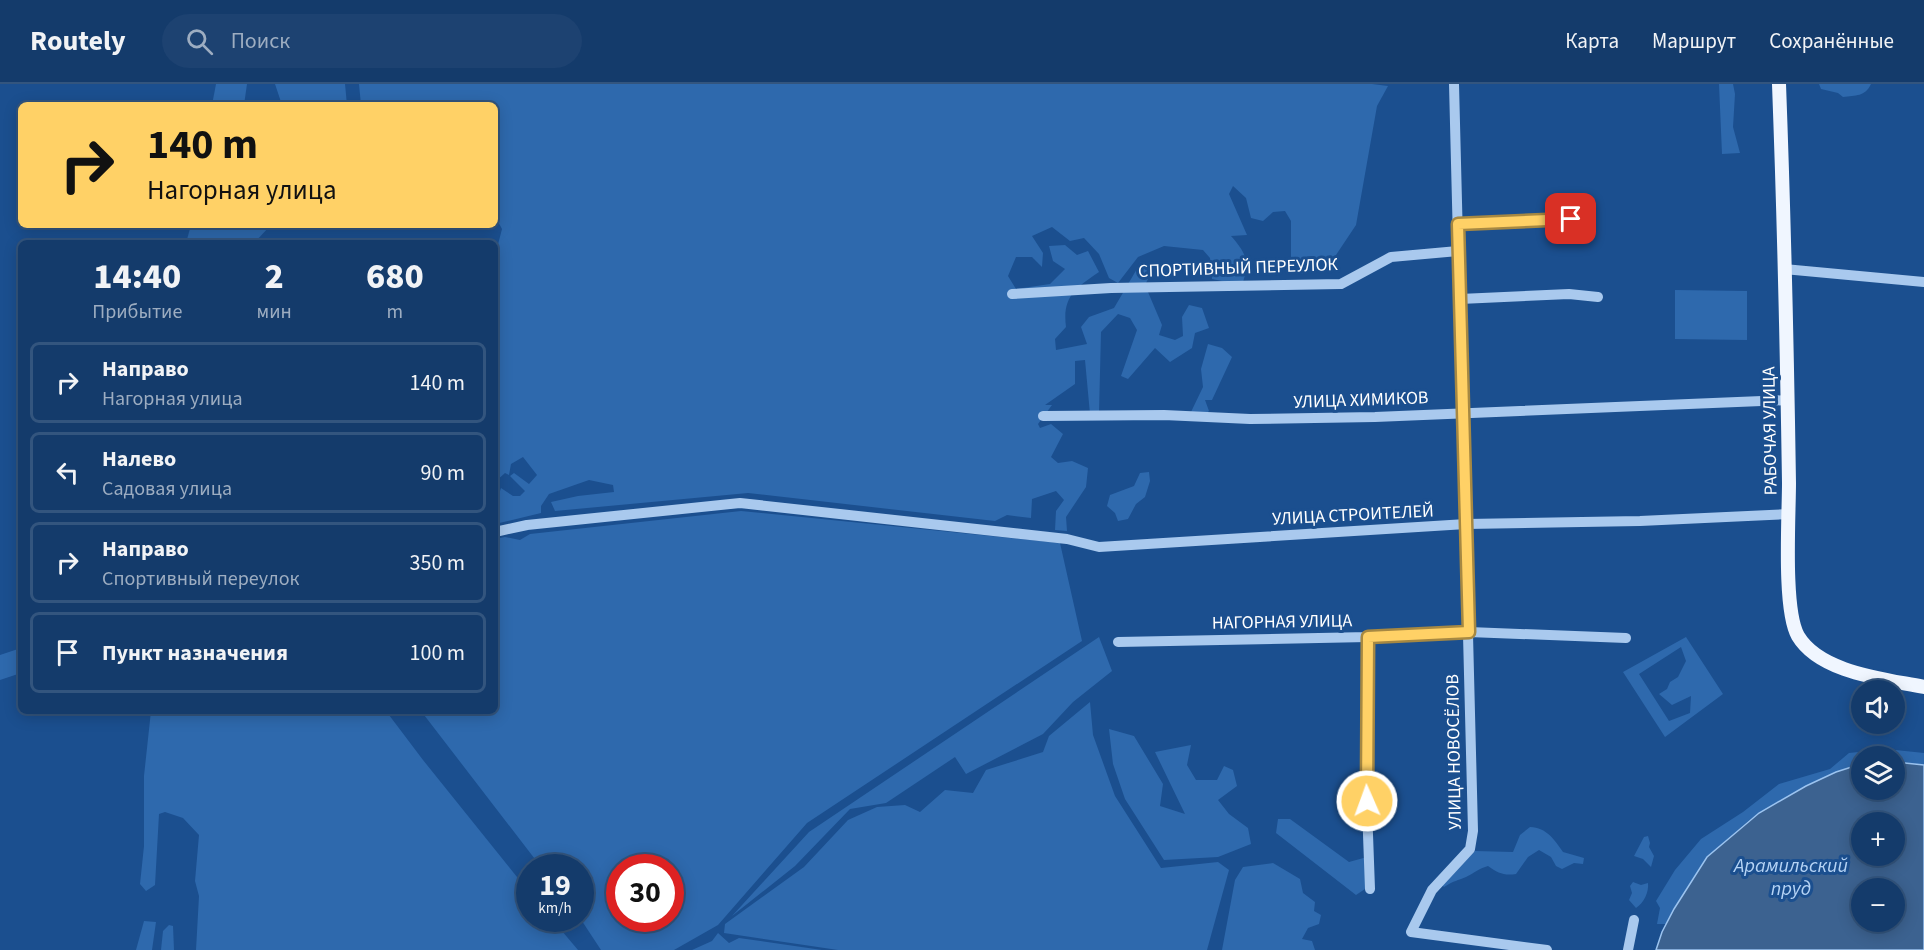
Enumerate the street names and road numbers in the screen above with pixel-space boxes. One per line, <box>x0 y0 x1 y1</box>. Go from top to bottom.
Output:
street label: СПОРТИВНЫЙ ПЕРЕУЛОК <box>1138 252 1339 284</box>
street label: РАБОЧАЯ УЛИЦА <box>1756 366 1784 496</box>
street label: УЛИЦА ХИМИКОВ <box>1293 385 1429 415</box>
street label: УЛИЦА СТРОИТЕЛЕЙ <box>1272 498 1434 532</box>
street label: НАГОРНАЯ УЛИЦА <box>1212 608 1353 636</box>
street label: УЛИЦА НОВОСЁЛОВ <box>1440 674 1468 830</box>

